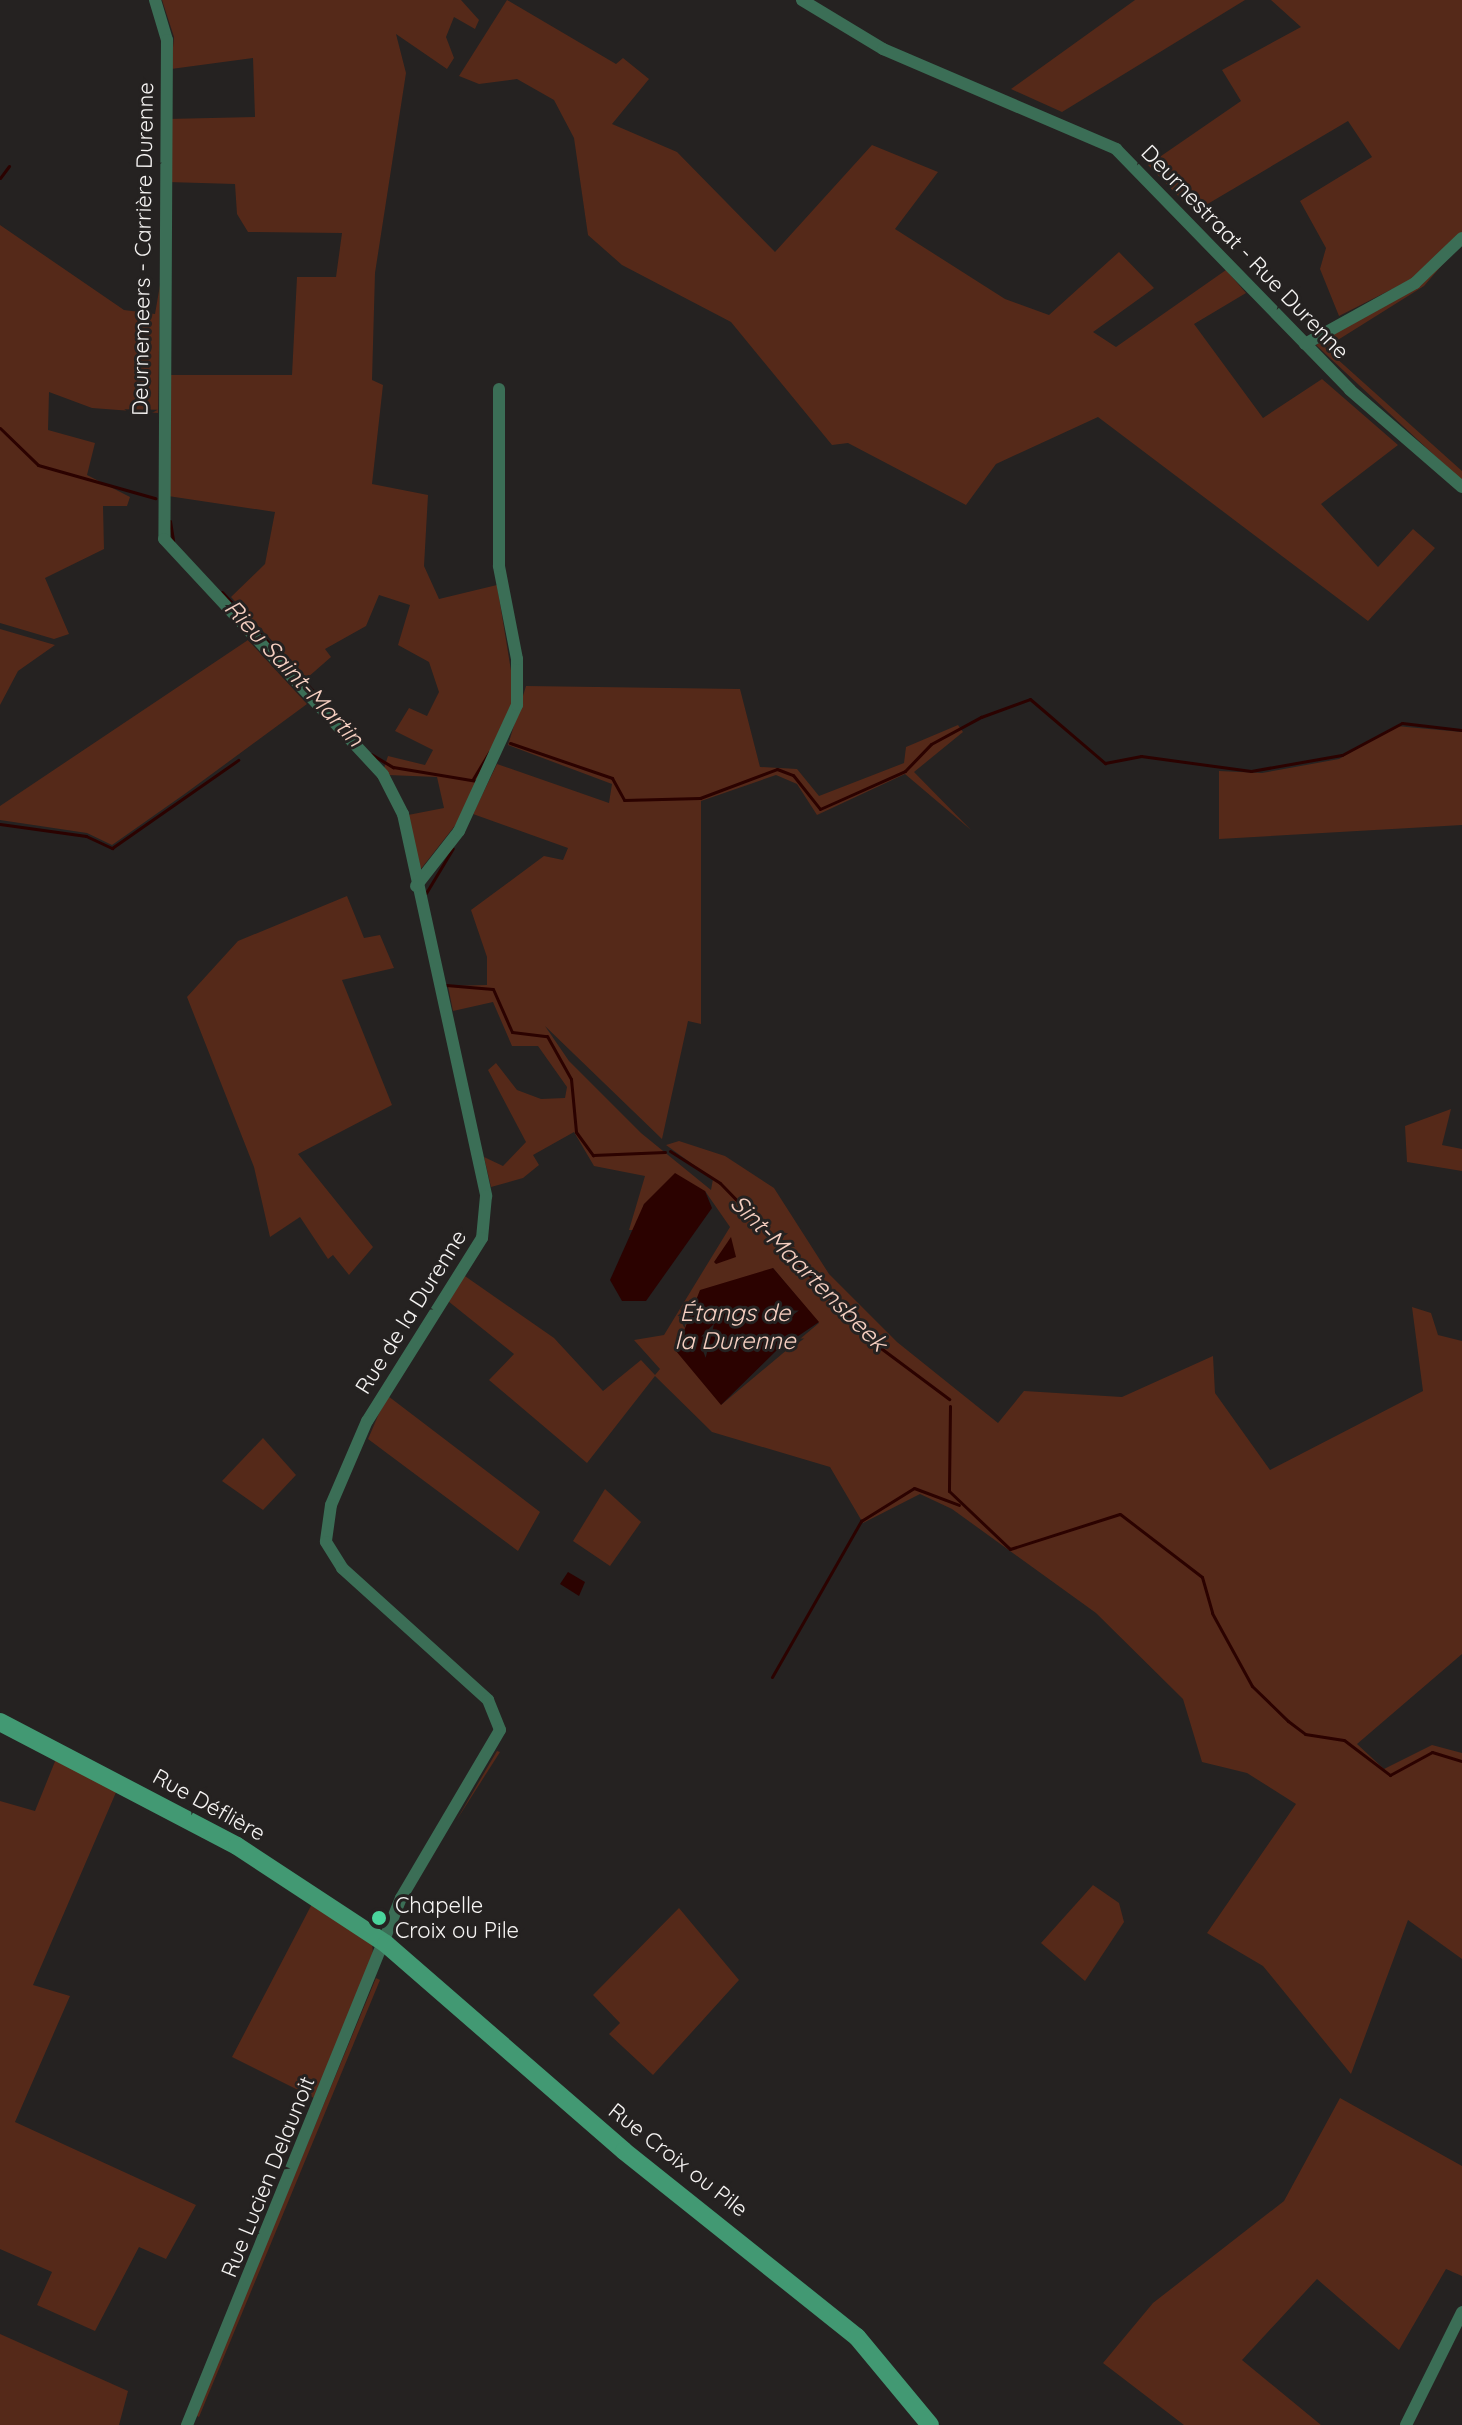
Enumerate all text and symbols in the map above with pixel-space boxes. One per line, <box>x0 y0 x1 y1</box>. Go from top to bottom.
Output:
street label: Deurnemeers - Carrière Durenne <box>127 82 159 416</box>
street label: Deurnestraat - Rue Durenne <box>1136 139 1354 365</box>
water label: Rieu Saint-Martin <box>219 594 369 752</box>
water label: Sint-Maartensbeek <box>725 1189 893 1357</box>
street label: Rue de la Durenne <box>350 1225 472 1399</box>
water label: Étangs de la Durenne <box>674 1299 796 1355</box>
street label: Rue Déflière <box>148 1763 270 1847</box>
place label: Chapelle Croix ou Pile <box>395 1892 519 1944</box>
marker: Chapelle Croix ou Pile <box>370 1909 388 1927</box>
street label: Rue Lucien Delaunoit <box>216 2073 320 2281</box>
street label: Rue Croix ou Pile <box>603 2097 753 2223</box>

